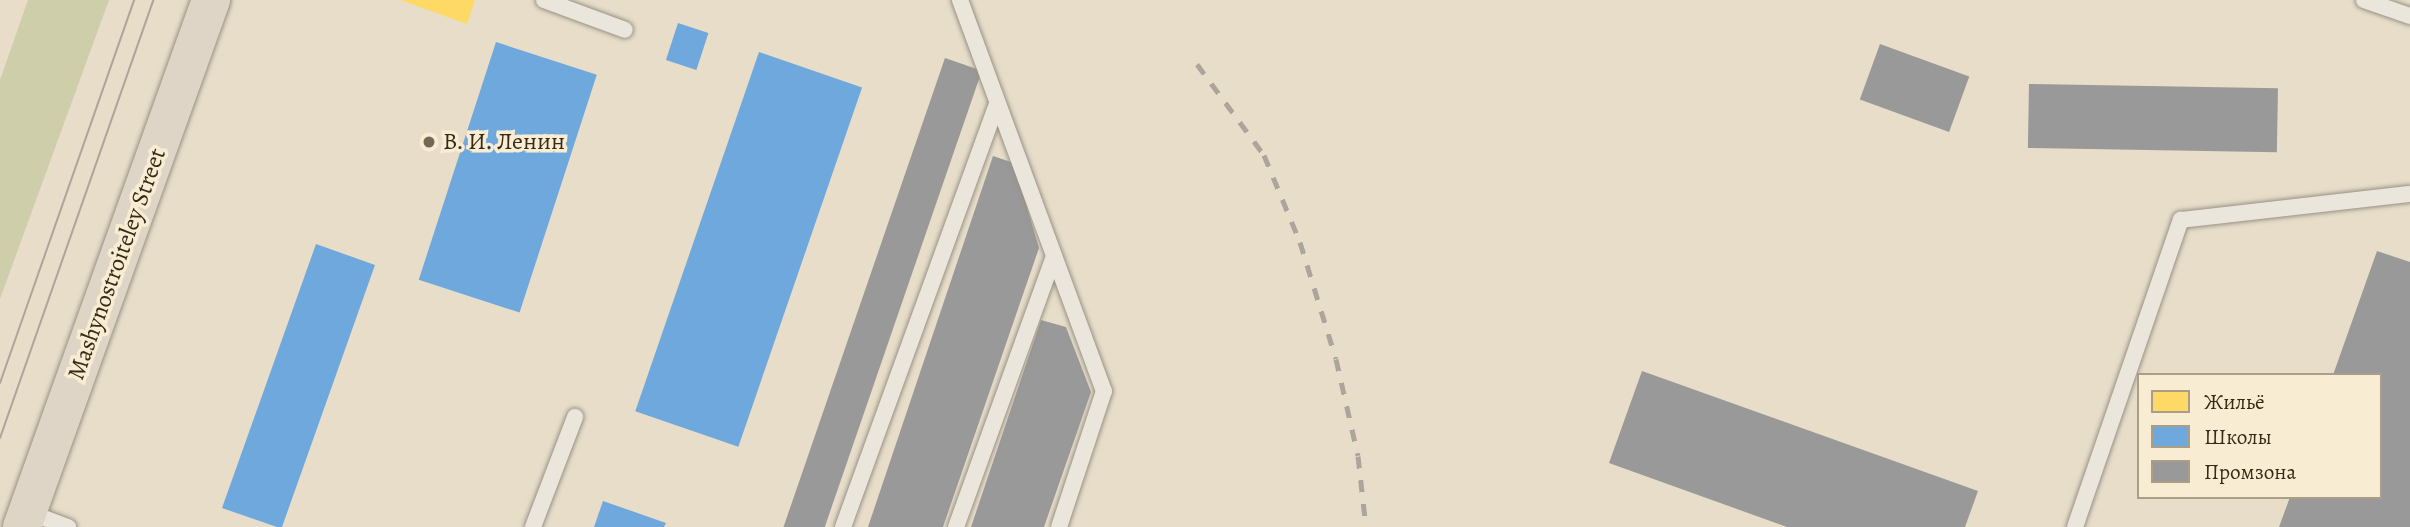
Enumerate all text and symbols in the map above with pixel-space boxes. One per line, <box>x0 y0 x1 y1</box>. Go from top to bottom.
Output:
place label: В. И. Ленин <box>443 128 566 156</box>
marker: В. И. Ленин <box>421 134 437 150</box>
street label: Mashynostroiteley Street <box>62 144 172 384</box>
legend <box>2137 373 2382 499</box>
text: Жильё <box>2204 388 2265 416</box>
text: Школы <box>2204 423 2272 451</box>
text: Промзона <box>2204 458 2296 486</box>

